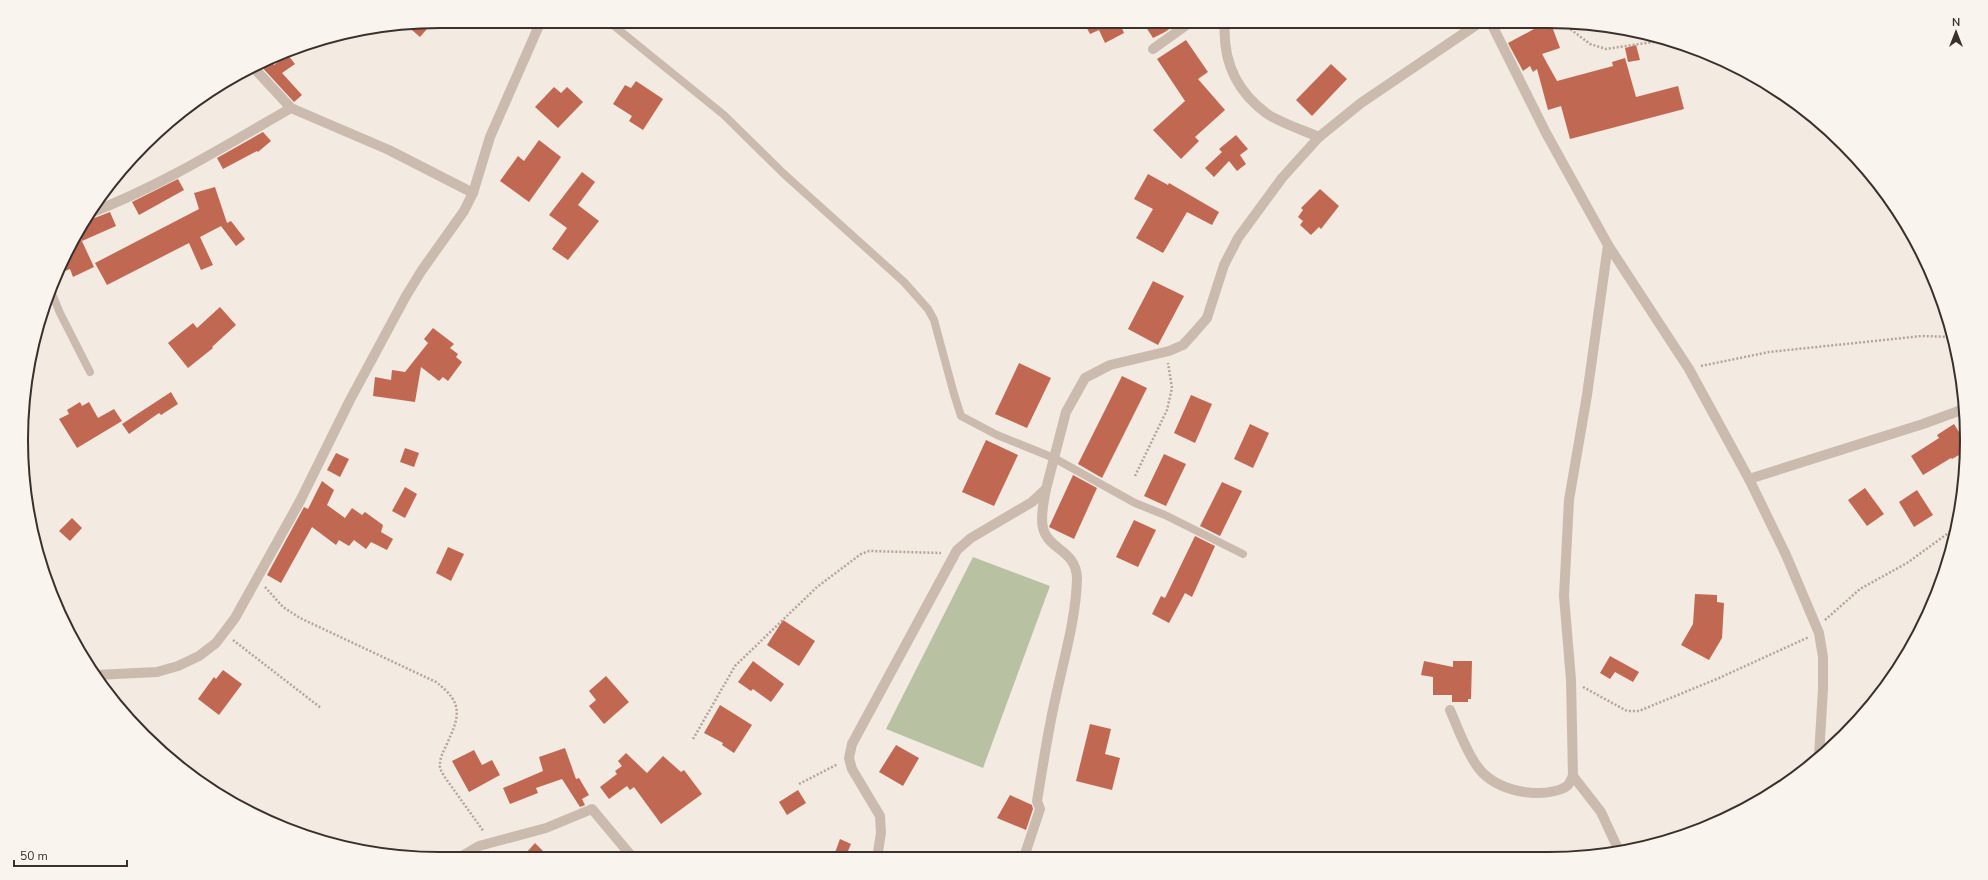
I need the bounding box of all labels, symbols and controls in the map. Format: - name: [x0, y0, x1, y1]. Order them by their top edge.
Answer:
- north arrow: [1936, 12, 1976, 52]
- text: N: [1952, 15, 1960, 30]
- scale bar: [14, 842, 127, 868]
- text: 50 m: [20, 848, 48, 864]

